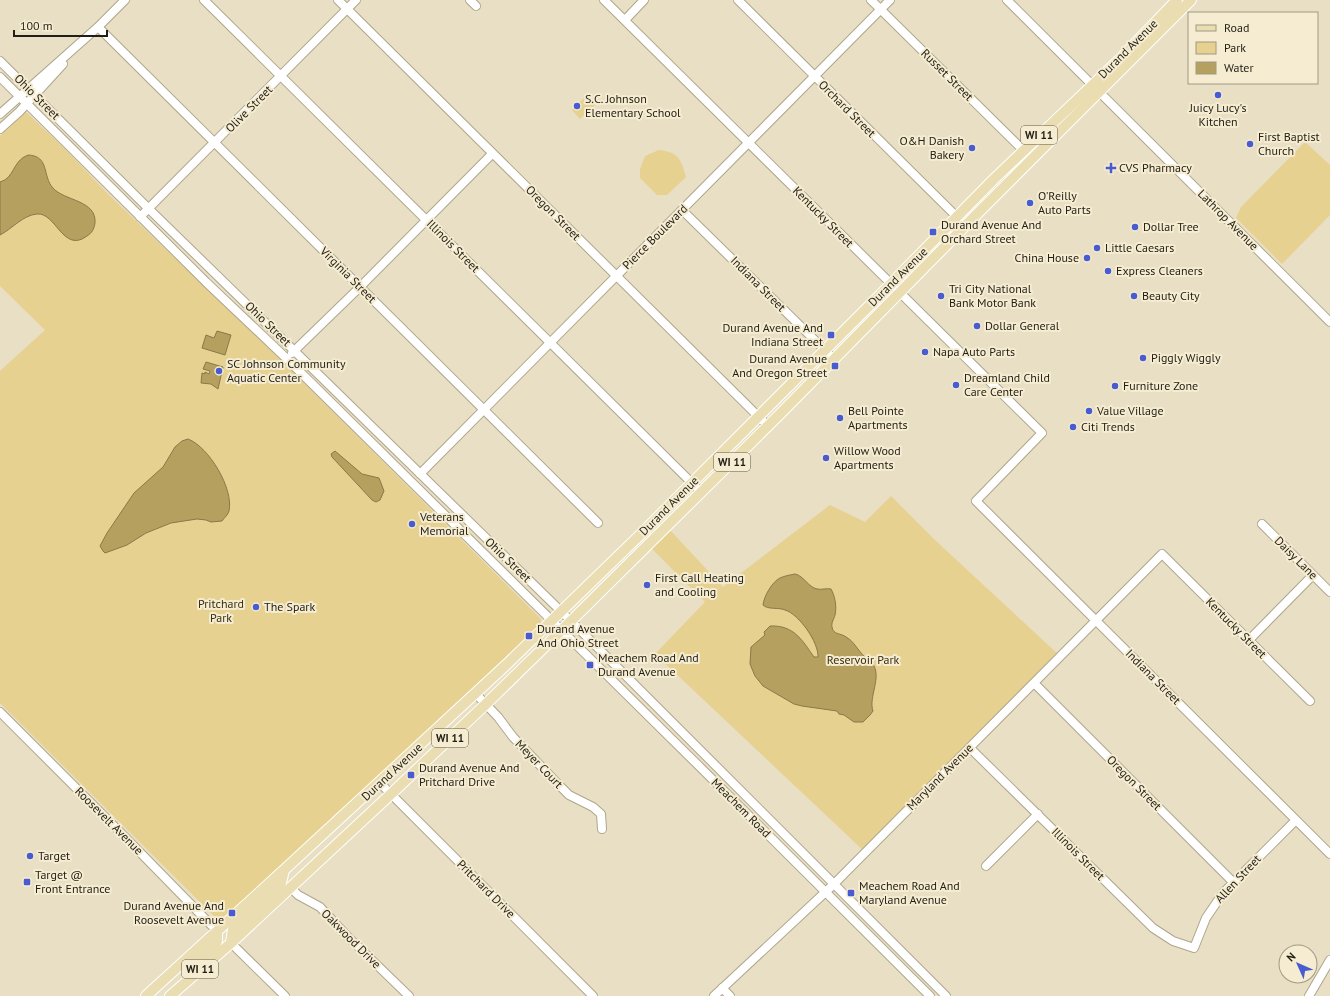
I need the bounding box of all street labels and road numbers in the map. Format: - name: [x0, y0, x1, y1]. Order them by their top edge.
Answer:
- street label: Durand Avenue: [1095, 16, 1160, 81]
- street label: Russet Street: [918, 45, 977, 104]
- street label: Ohio Street: [11, 71, 63, 123]
- street label: Orchard Street: [816, 77, 879, 140]
- street label: Olive Street: [222, 82, 275, 135]
- road number: WI 11: [1021, 126, 1057, 144]
- street label: Oregon Street: [523, 182, 584, 243]
- street label: Kentucky Street: [790, 183, 857, 250]
- street label: Lathrop Avenue: [1195, 186, 1262, 253]
- street label: Pierce Boulevard: [619, 201, 690, 272]
- street label: Illinois Street: [424, 216, 483, 275]
- street label: Virginia Street: [316, 243, 380, 306]
- street label: Durand Avenue: [865, 244, 930, 309]
- street label: Indiana Street: [728, 253, 789, 314]
- street label: Ohio Street: [242, 298, 295, 349]
- road number: WI 11: [714, 453, 750, 471]
- street label: Durand Avenue: [636, 473, 701, 538]
- street label: Daisy Lane: [1272, 533, 1321, 582]
- street label: Ohio Street: [482, 534, 535, 585]
- street label: Kentucky Street: [1203, 594, 1270, 661]
- street label: Indiana Street: [1123, 646, 1184, 707]
- road number: WI 11: [432, 729, 468, 747]
- street label: Meyer Court: [512, 736, 566, 791]
- street label: Durand Avenue: [358, 740, 425, 804]
- street label: Maryland Avenue: [903, 740, 976, 813]
- street label: Oregon Street: [1104, 752, 1165, 813]
- street label: Meachem Road: [708, 775, 774, 841]
- street label: Roosevelt Avenue: [72, 784, 146, 858]
- street label: Illinois Street: [1049, 824, 1108, 883]
- street label: Allen Street: [1212, 851, 1264, 906]
- street label: Pritchard Drive: [454, 856, 519, 921]
- street label: Oakwood Drive: [318, 906, 384, 972]
- road number: WI 11: [182, 960, 218, 978]

